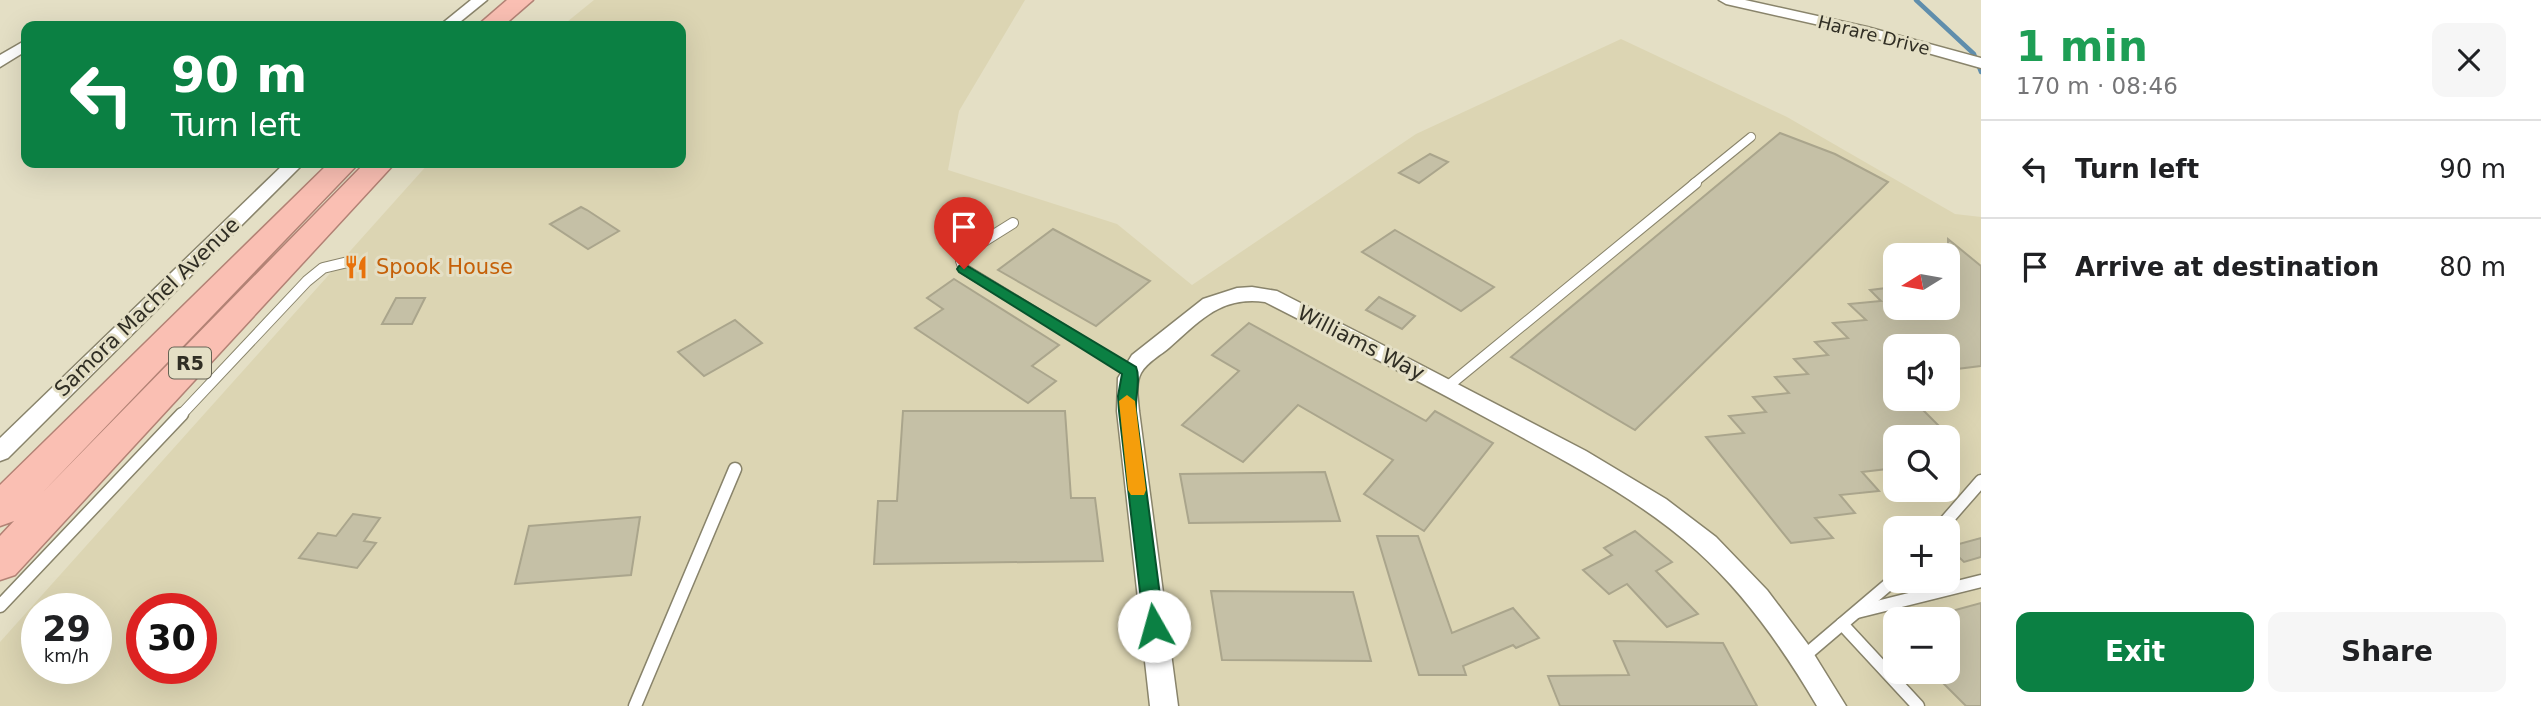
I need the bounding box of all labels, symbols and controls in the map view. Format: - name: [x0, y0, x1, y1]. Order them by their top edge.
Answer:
- street label: Harare Drive: [1816, 11, 1932, 59]
- text: 1 min: [2016, 22, 2148, 71]
- button: close: [2432, 23, 2506, 97]
- text: 90 m: [171, 47, 307, 104]
- icon: left: [56, 49, 147, 140]
- text: 170 m · 08:46: [2016, 73, 2178, 99]
- text: Turn left: [171, 106, 301, 144]
- icon: left: [2016, 150, 2054, 188]
- text: Turn left: [2075, 154, 2199, 184]
- text: 90 m: [2439, 154, 2506, 184]
- pin: [934, 197, 994, 269]
- icon: arrive: [945, 208, 983, 246]
- street label: Samora Machel Avenue: [50, 213, 244, 401]
- north arrow: [1883, 243, 1960, 320]
- map controls: [1883, 243, 1960, 684]
- icon: arrive: [2016, 248, 2054, 286]
- text: Arrive at destination: [2075, 252, 2379, 282]
- text: 80 m: [2439, 252, 2506, 282]
- restaurant icon: Spook House: [342, 253, 370, 281]
- place label: Spook House: [376, 255, 513, 279]
- street label: Williams Way: [1293, 301, 1429, 385]
- button: sound: [1883, 334, 1960, 411]
- road number: R5: [169, 348, 211, 378]
- button: search: [1883, 425, 1960, 502]
- button: +: [1883, 516, 1960, 593]
- position arrow: [1117, 589, 1191, 663]
- speed limit sign: 30: [126, 593, 217, 684]
- button: −: [1883, 607, 1960, 684]
- text: 29: [42, 609, 91, 649]
- button: Exit: [2016, 612, 2254, 692]
- button: Share: [2268, 612, 2506, 692]
- text: km/h: [44, 645, 89, 666]

